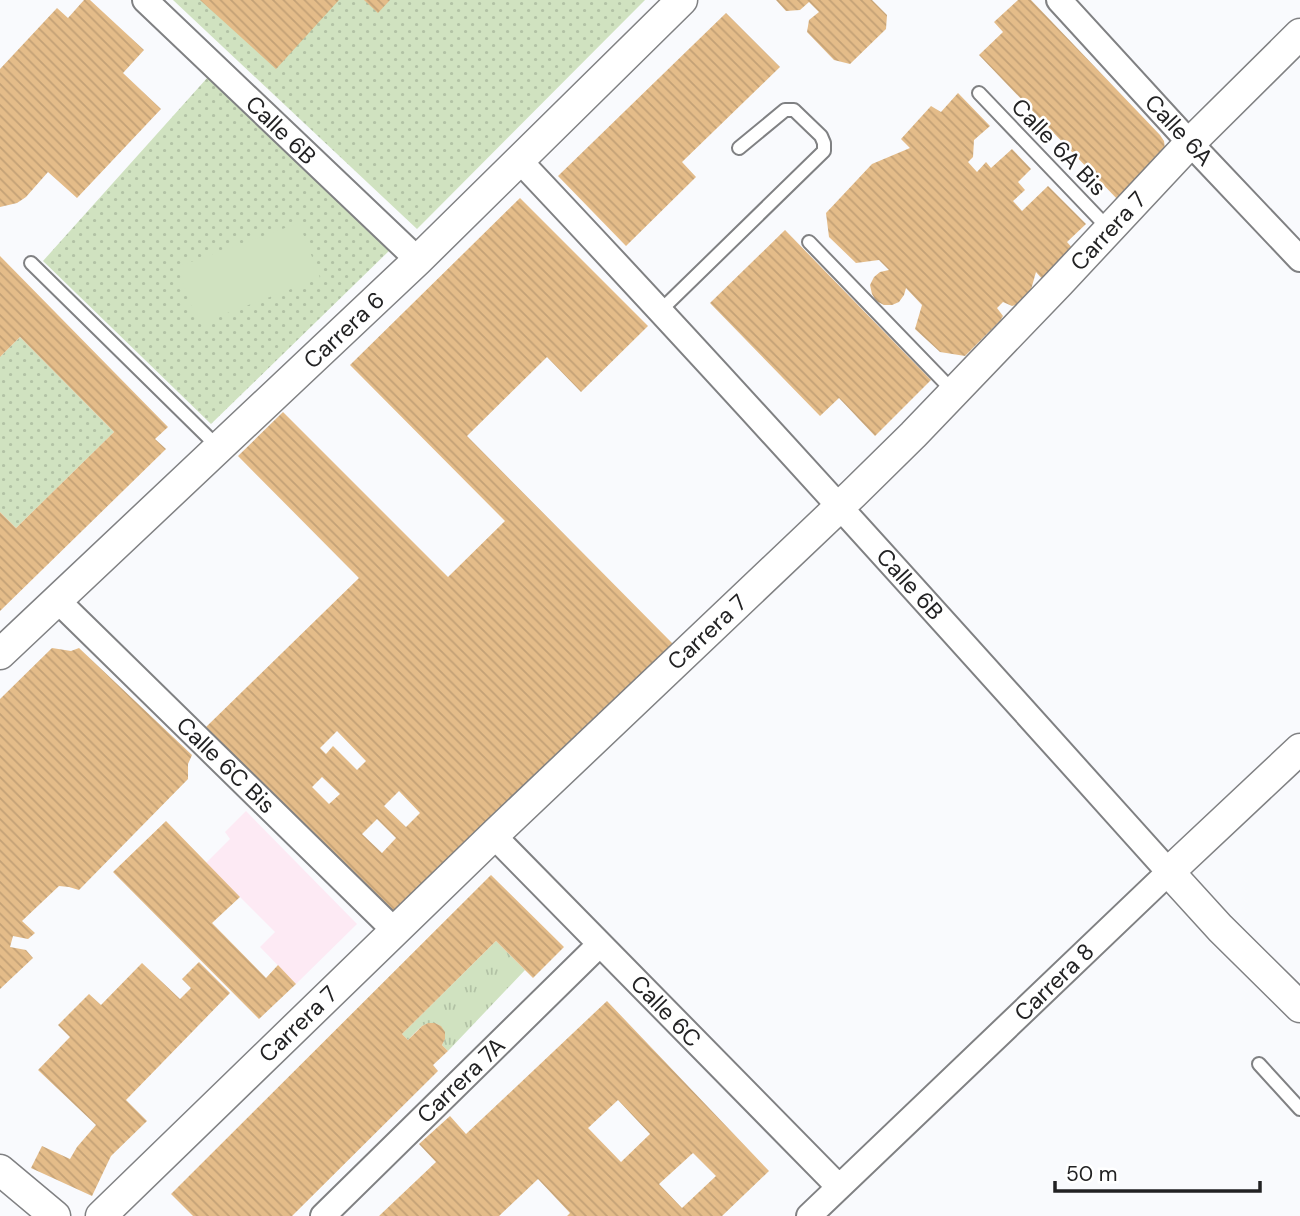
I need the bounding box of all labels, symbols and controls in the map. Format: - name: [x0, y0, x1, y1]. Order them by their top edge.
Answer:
- street label: Calle 6A: [1138, 88, 1220, 172]
- street label: Calle 6B: [239, 89, 323, 171]
- street label: Calle 6A Bis: [1005, 92, 1113, 202]
- street label: Carrera 7: [1064, 185, 1152, 277]
- street label: Carrera 6: [297, 285, 391, 375]
- street label: Calle 6B: [870, 542, 950, 626]
- street label: Carrera 7: [661, 588, 753, 676]
- street label: Calle 6C Bis: [170, 710, 282, 820]
- street label: Carrera 8: [1008, 937, 1100, 1027]
- street label: Calle 6C: [624, 968, 708, 1054]
- street label: Carrera 7: [252, 979, 344, 1069]
- street label: Carrera 7A: [411, 1031, 511, 1129]
- scale bar: [1055, 1150, 1260, 1194]
- text: 50 m: [1066, 1160, 1117, 1188]

